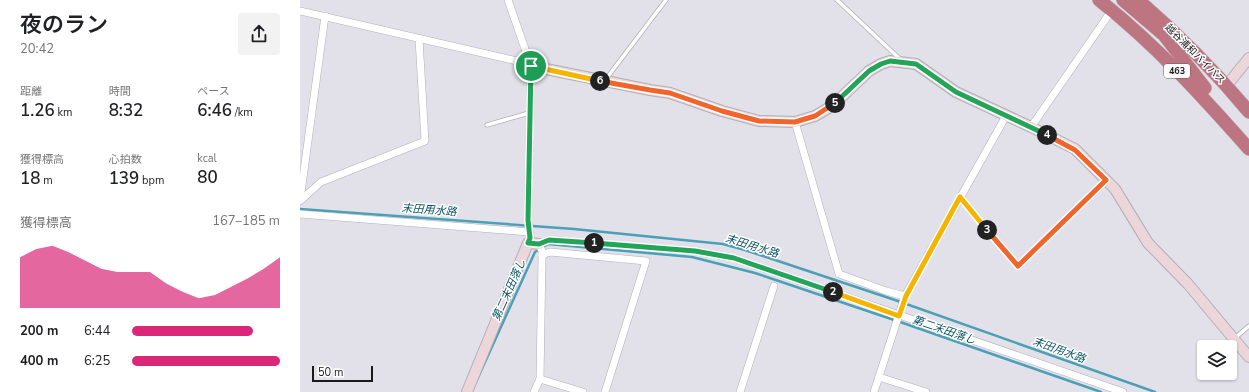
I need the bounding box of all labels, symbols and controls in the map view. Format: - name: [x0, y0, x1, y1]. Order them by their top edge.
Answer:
- text: 夜のラン: [20, 10, 108, 40]
- button: share: [238, 13, 280, 55]
- street label: 越谷浦和バイパス: [1162, 21, 1228, 87]
- text: 20:42: [20, 40, 54, 58]
- pin: [514, 49, 548, 83]
- icon: arrive: [520, 55, 542, 77]
- road number: 463: [1164, 64, 1190, 78]
- pin: 6: [590, 71, 610, 91]
- text: 6: [597, 73, 603, 88]
- text: 距離: [20, 84, 42, 99]
- text: 時間: [109, 84, 131, 99]
- text: ペース: [197, 84, 230, 99]
- pin: 5: [825, 93, 845, 113]
- text: 5: [832, 95, 838, 110]
- text: 1.26: [20, 99, 55, 122]
- text: 8:32: [109, 99, 143, 122]
- text: 6:46: [197, 99, 232, 122]
- text: km: [55, 105, 72, 120]
- text: /km: [232, 105, 253, 120]
- pin: 4: [1037, 125, 1057, 145]
- text: 4: [1044, 127, 1050, 142]
- text: kcal: [197, 151, 217, 166]
- text: 獲得標高: [20, 152, 64, 167]
- text: 心拍数: [109, 152, 142, 167]
- text: 80: [197, 166, 218, 189]
- text: 18: [20, 167, 40, 190]
- text: 139: [109, 167, 139, 190]
- text: m: [40, 173, 53, 188]
- text: bpm: [139, 173, 164, 188]
- water label: 末田用水路: [401, 201, 458, 219]
- text: 167–185 m: [212, 212, 280, 230]
- text: 獲得標高: [20, 214, 72, 232]
- pin: 3: [977, 220, 997, 240]
- text: 3: [984, 222, 990, 237]
- water label: 末田用水路: [724, 231, 781, 262]
- pin: 1: [584, 233, 604, 253]
- text: 1: [591, 235, 597, 250]
- water label: 第二末田落し: [489, 257, 529, 323]
- pin: 2: [823, 282, 843, 302]
- text: 2: [830, 284, 836, 299]
- water label: 第二末田落し: [910, 312, 978, 348]
- text: 200 m: [20, 322, 58, 340]
- text: 6:44: [84, 322, 110, 340]
- water label: 末田用水路: [1031, 334, 1088, 367]
- map controls: [1197, 340, 1237, 380]
- button: layers: [1197, 340, 1237, 380]
- text: 400 m: [20, 352, 58, 370]
- text: 6:25: [84, 352, 110, 370]
- scale bar: [312, 364, 373, 383]
- text: 50 m: [318, 365, 343, 380]

